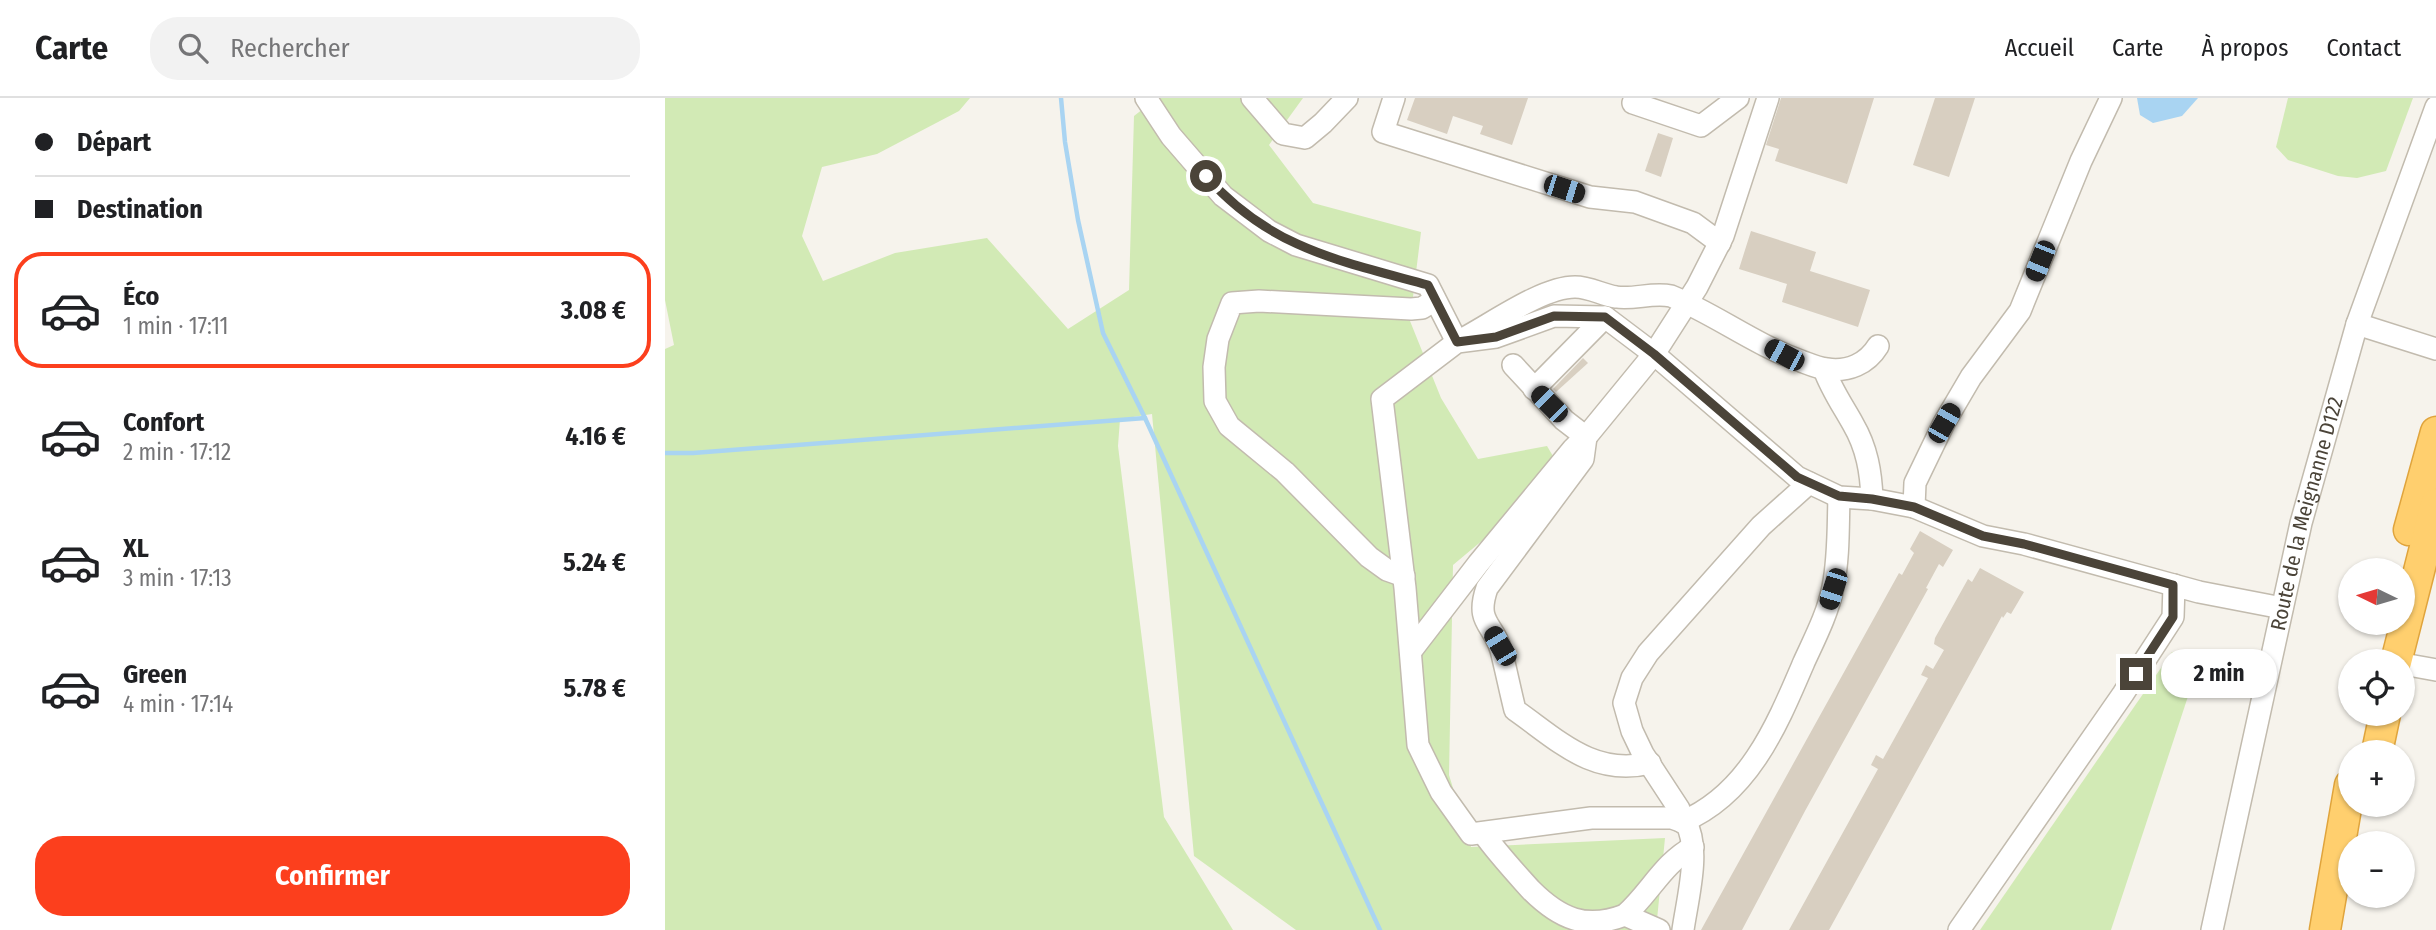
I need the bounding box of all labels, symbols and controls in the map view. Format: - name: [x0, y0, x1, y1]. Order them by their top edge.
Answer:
- search box: [150, 17, 640, 80]
- text: Carte: [35, 28, 108, 68]
- icon: search: [174, 29, 212, 67]
- text: Rechercher: [230, 33, 350, 64]
- text: Accueil: [2005, 34, 2074, 62]
- text: Carte: [2112, 34, 2163, 62]
- text: À propos: [2201, 34, 2288, 62]
- text: Contact: [2326, 34, 2401, 62]
- text: Départ: [77, 127, 151, 158]
- route start: [1190, 160, 1222, 192]
- car: [1541, 173, 1588, 205]
- text: Destination: [77, 194, 203, 225]
- car: [2023, 238, 2058, 284]
- icon: car: [39, 279, 102, 342]
- text: Éco: [123, 281, 160, 312]
- text: 3.08 €: [561, 295, 626, 326]
- text: 1 min · 17:11: [123, 312, 229, 340]
- car: [1761, 336, 1808, 374]
- car: [1527, 382, 1572, 426]
- street label: Route de la Meignanne D122: [2265, 394, 2349, 633]
- car: [1925, 400, 1964, 446]
- icon: car: [39, 405, 102, 468]
- text: Confort: [123, 407, 204, 438]
- text: 4.16 €: [565, 421, 626, 452]
- text: 2 min · 17:12: [123, 438, 231, 466]
- icon: car: [39, 531, 102, 594]
- text: XL: [123, 533, 149, 564]
- text: 5.24 €: [563, 547, 626, 578]
- north arrow: [2338, 558, 2415, 635]
- map controls: [2338, 558, 2415, 908]
- text: 3 min · 17:13: [123, 564, 232, 592]
- car: [1817, 566, 1850, 612]
- car: [1481, 623, 1520, 669]
- button: locate: [2338, 649, 2415, 726]
- callout: 2 min: [2161, 650, 2276, 698]
- icon: car: [39, 657, 102, 720]
- route end: [2120, 658, 2152, 690]
- text: Green: [123, 659, 187, 690]
- text: 2 min: [2194, 659, 2245, 687]
- text: 5.78 €: [564, 673, 626, 704]
- text: 4 min · 17:14: [123, 690, 233, 718]
- button: +: [2338, 740, 2415, 817]
- button: −: [2338, 831, 2415, 908]
- button: Confirmer: [35, 836, 630, 916]

